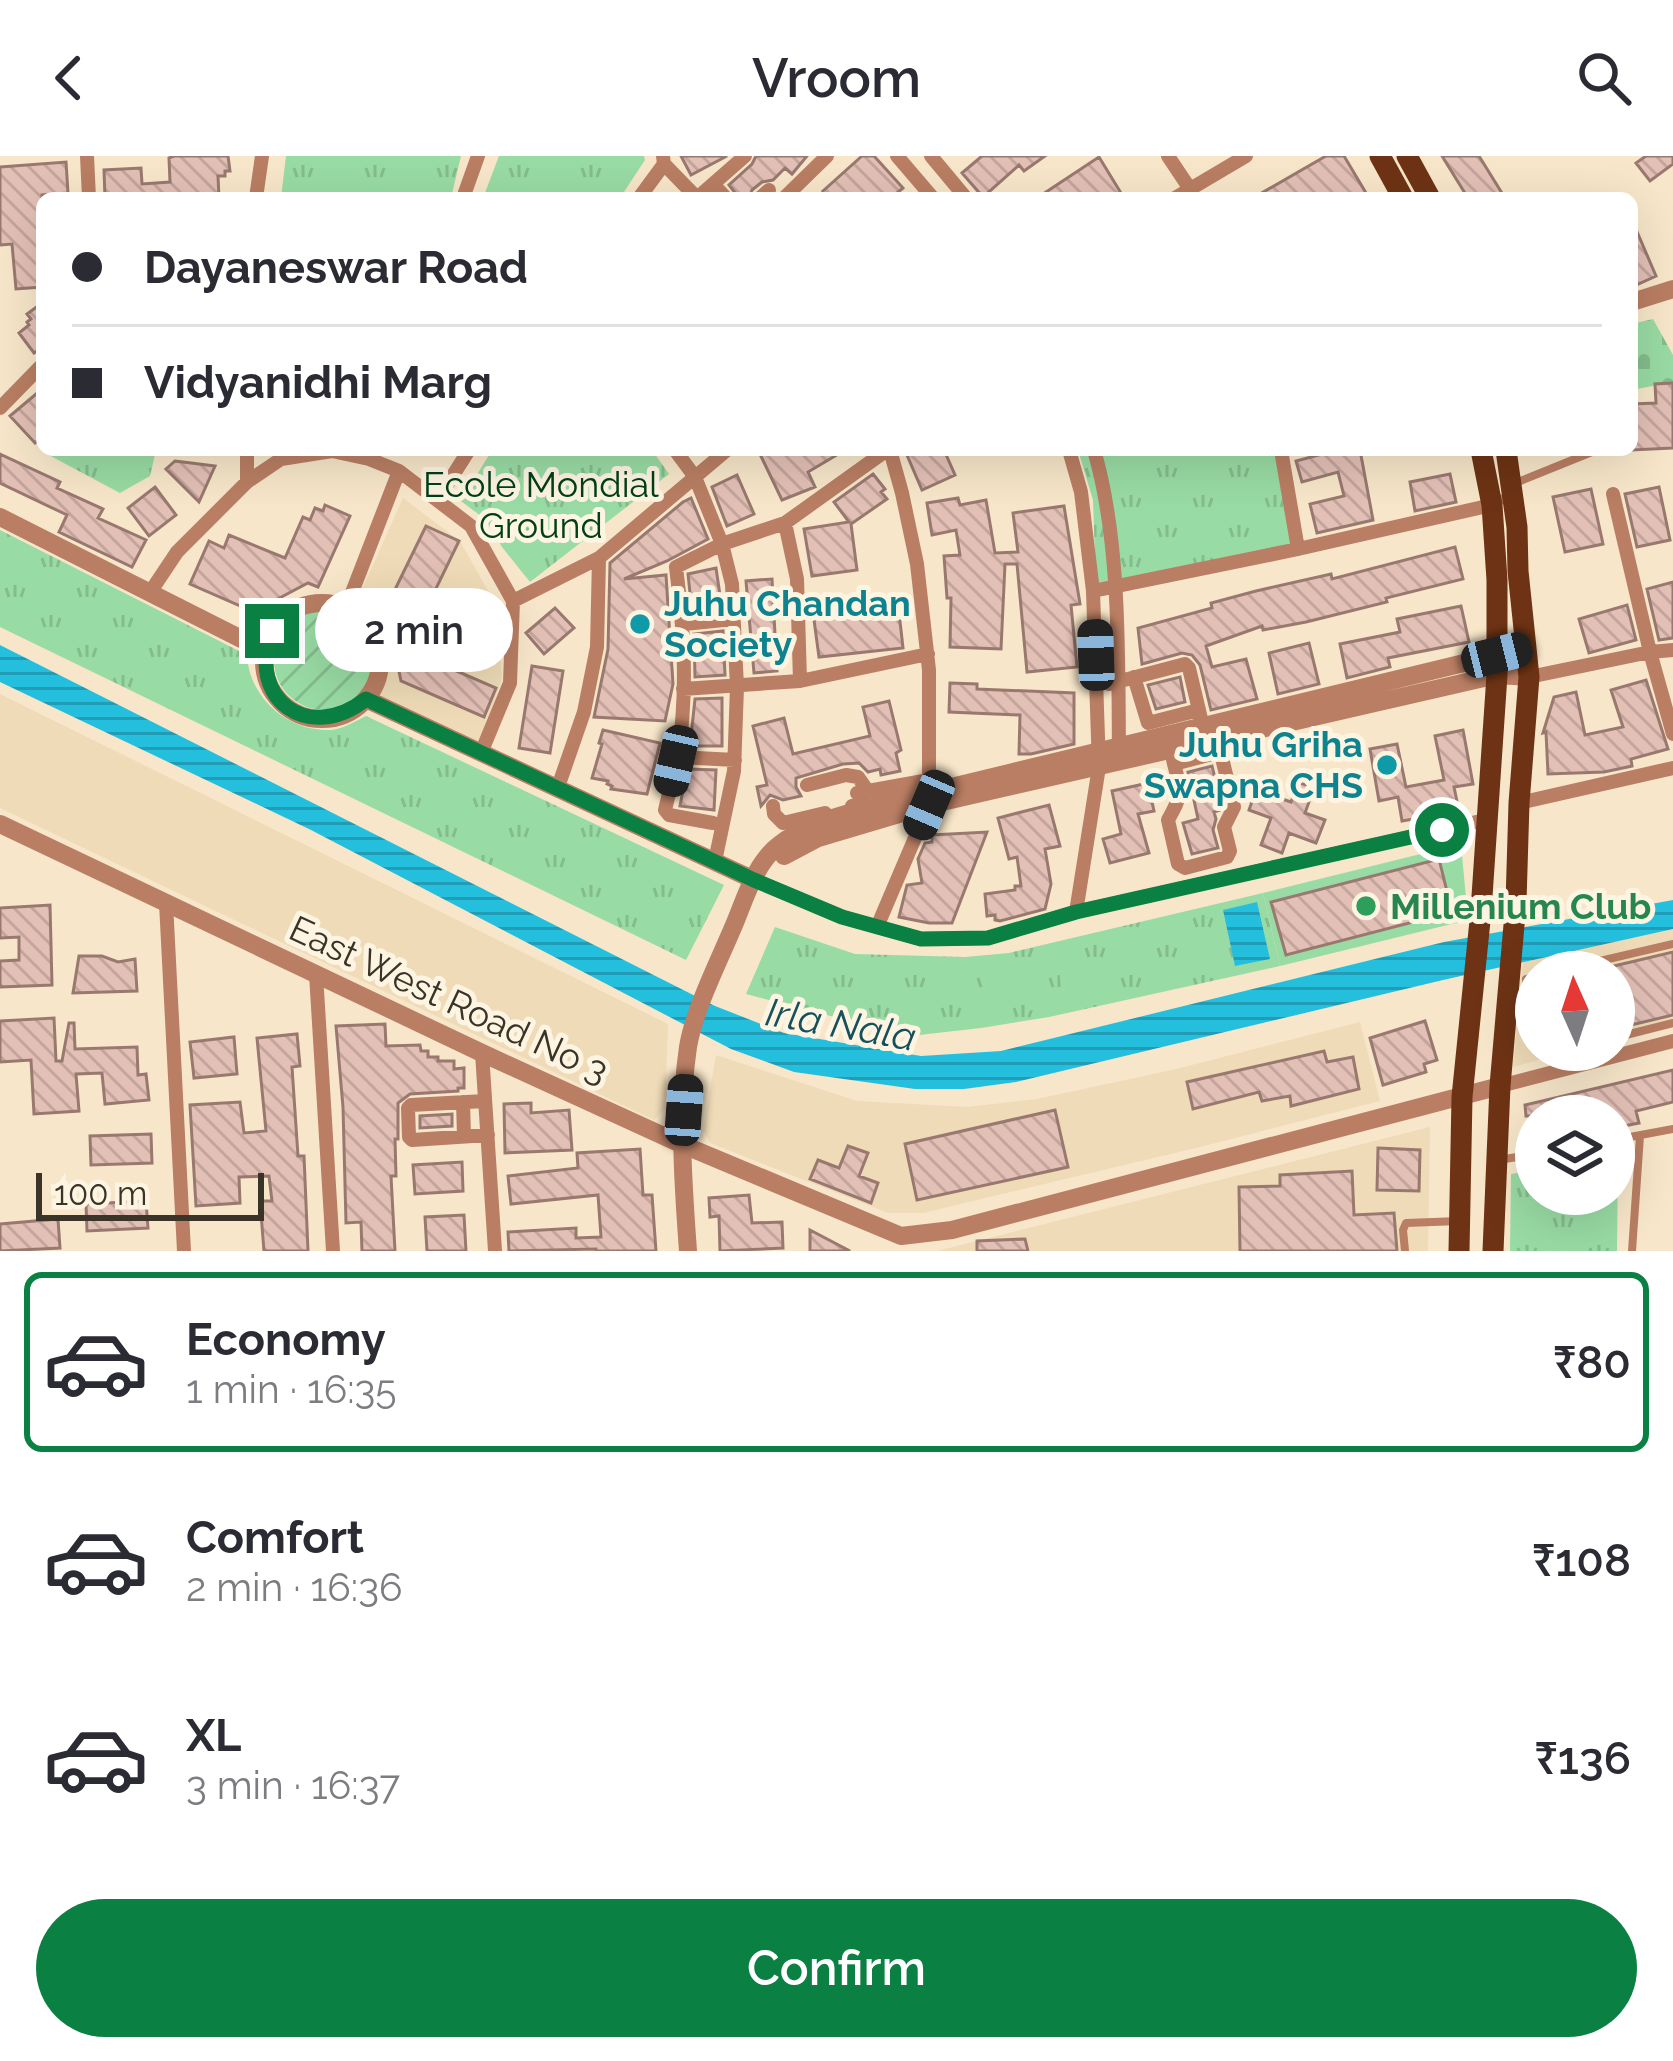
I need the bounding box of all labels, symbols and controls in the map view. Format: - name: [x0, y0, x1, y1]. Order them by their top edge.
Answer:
- icon: back: [36, 45, 102, 111]
- icon: search: [1571, 45, 1637, 111]
- text: Vroom: [752, 46, 921, 110]
- text: Dayaneswar Road: [144, 241, 528, 294]
- text: Vidyanidhi Marg: [144, 356, 492, 409]
- park label: Ecole Mondial Ground: [423, 463, 659, 546]
- place label: Juhu Chandan Society: [664, 582, 911, 665]
- callout: 2 min: [314, 589, 512, 673]
- route end: [245, 604, 299, 658]
- text: 2 min: [364, 607, 464, 653]
- marker: Juhu Chandan Society: [627, 611, 653, 637]
- car: [1077, 618, 1115, 692]
- car: [1458, 629, 1536, 681]
- car: [650, 722, 702, 800]
- place label: Juhu Griha Swapna CHS: [1144, 723, 1363, 806]
- marker: Juhu Griha Swapna CHS: [1374, 752, 1400, 778]
- car: [898, 765, 960, 845]
- route start: [1415, 803, 1469, 857]
- place label: Millenium Club: [1390, 885, 1651, 927]
- marker: Millenium Club: [1353, 893, 1379, 919]
- street label: East West Road No 3: [283, 907, 615, 1091]
- north arrow: [1515, 951, 1635, 1071]
- map controls: [1515, 951, 1635, 1215]
- water label: Irla Nala: [762, 988, 920, 1060]
- car: [664, 1073, 704, 1147]
- button: layers: [1515, 1095, 1635, 1215]
- scale bar: [36, 1167, 264, 1220]
- text: 100 m: [54, 1174, 147, 1213]
- icon: car: [42, 1308, 150, 1416]
- text: Economy: [186, 1313, 386, 1366]
- text: ₹80: [1553, 1336, 1631, 1389]
- text: 1 min · 16:35: [186, 1366, 397, 1412]
- icon: car: [42, 1506, 150, 1614]
- text: Comfort: [186, 1511, 364, 1564]
- text: ₹108: [1532, 1534, 1631, 1587]
- text: 2 min · 16:36: [186, 1564, 403, 1610]
- icon: car: [42, 1704, 150, 1812]
- text: XL: [186, 1709, 241, 1762]
- text: ₹136: [1535, 1732, 1631, 1785]
- text: 3 min · 16:37: [186, 1762, 400, 1808]
- button: Confirm: [36, 1899, 1637, 2037]

